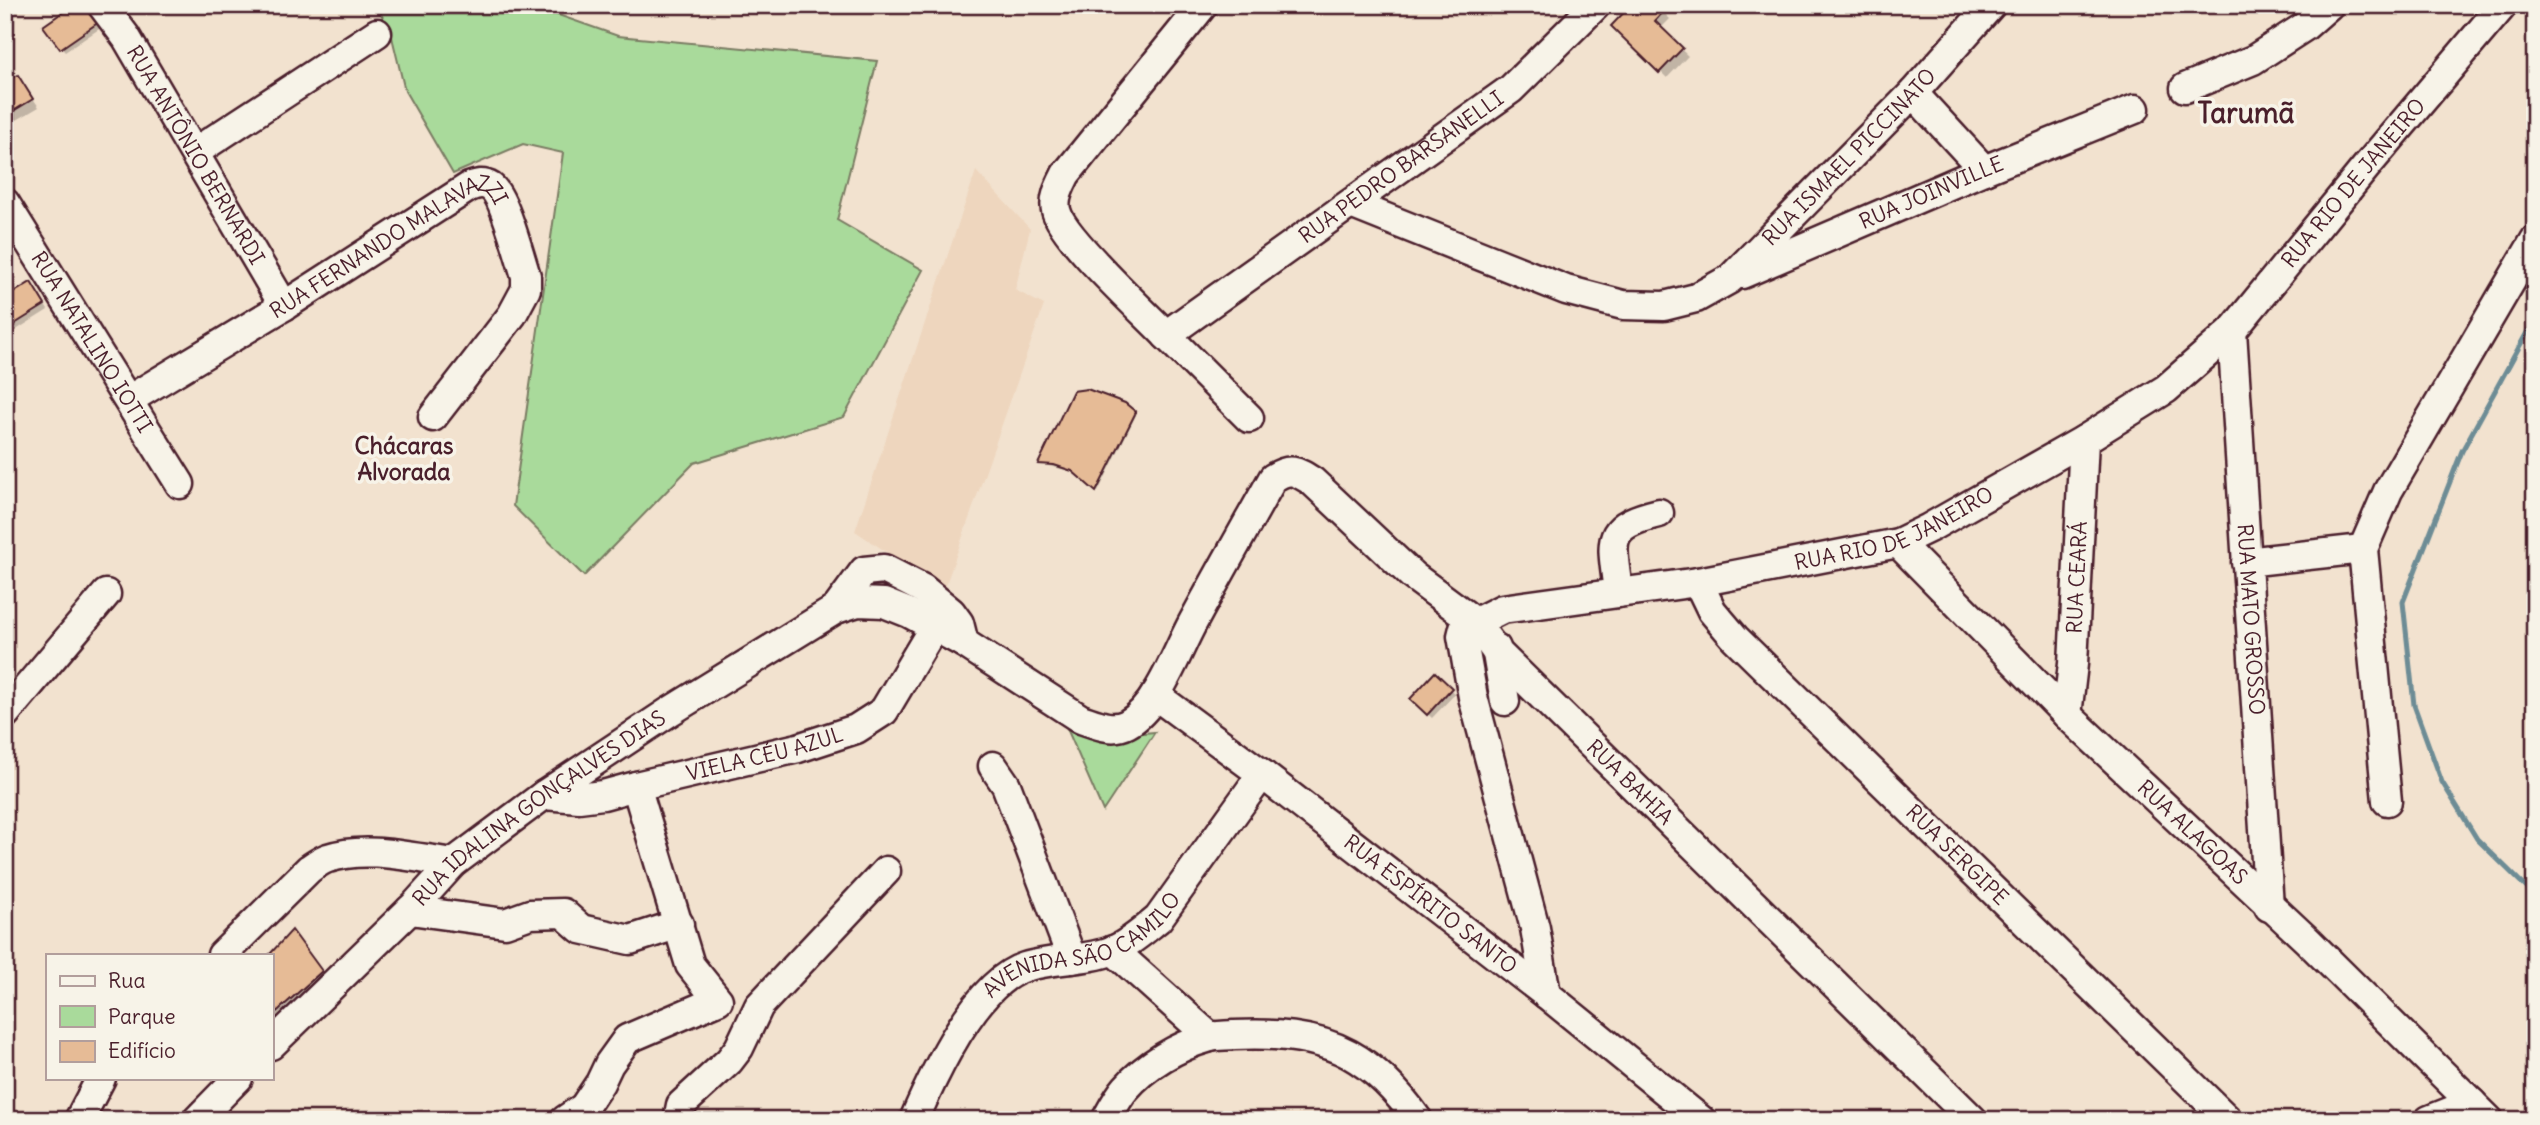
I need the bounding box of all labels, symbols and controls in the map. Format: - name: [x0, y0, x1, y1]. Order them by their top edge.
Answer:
- street label: RUA ANTÔNIO BERNARDI: [121, 40, 271, 269]
- street label: RUA ISMAEL PICCINATO: [1756, 62, 1942, 251]
- street label: RUA PEDRO BARSANELLI: [1293, 85, 1509, 249]
- street label: RUA RIO DE JANEIRO: [2275, 93, 2431, 273]
- district label: Tarumã: [2197, 95, 2295, 131]
- street label: RUA JOINVILLE: [1855, 150, 2007, 235]
- street label: RUA FERNANDO MALAVAZZI: [265, 169, 514, 324]
- street label: RUA NATALINO IOTTI: [25, 246, 159, 438]
- district label: Chácaras Alvorada: [355, 431, 453, 486]
- street label: RUA RIO DE JANEIRO: [1792, 480, 1998, 576]
- street label: RUA CEARÁ: [2061, 521, 2093, 634]
- street label: RUA MATO GROSSO: [2231, 523, 2271, 716]
- street label: RUA IDALINA GONÇALVES DIAS: [406, 704, 671, 912]
- street label: VIELA CÉU AZUL: [683, 720, 846, 787]
- street label: RUA BAHIA: [1581, 733, 1679, 831]
- street label: RUA ALAGOAS: [2132, 774, 2253, 890]
- street label: RUA SERGIPE: [1900, 799, 2014, 911]
- street label: RUA ESPÍRITO SANTO: [1339, 828, 1523, 980]
- street label: AVENIDA SÃO CAMILO: [977, 887, 1186, 1003]
- legend: [46, 954, 273, 1080]
- text: Rua: [108, 967, 145, 994]
- text: Parque: [108, 1003, 176, 1030]
- text: Edifício: [108, 1037, 176, 1064]

